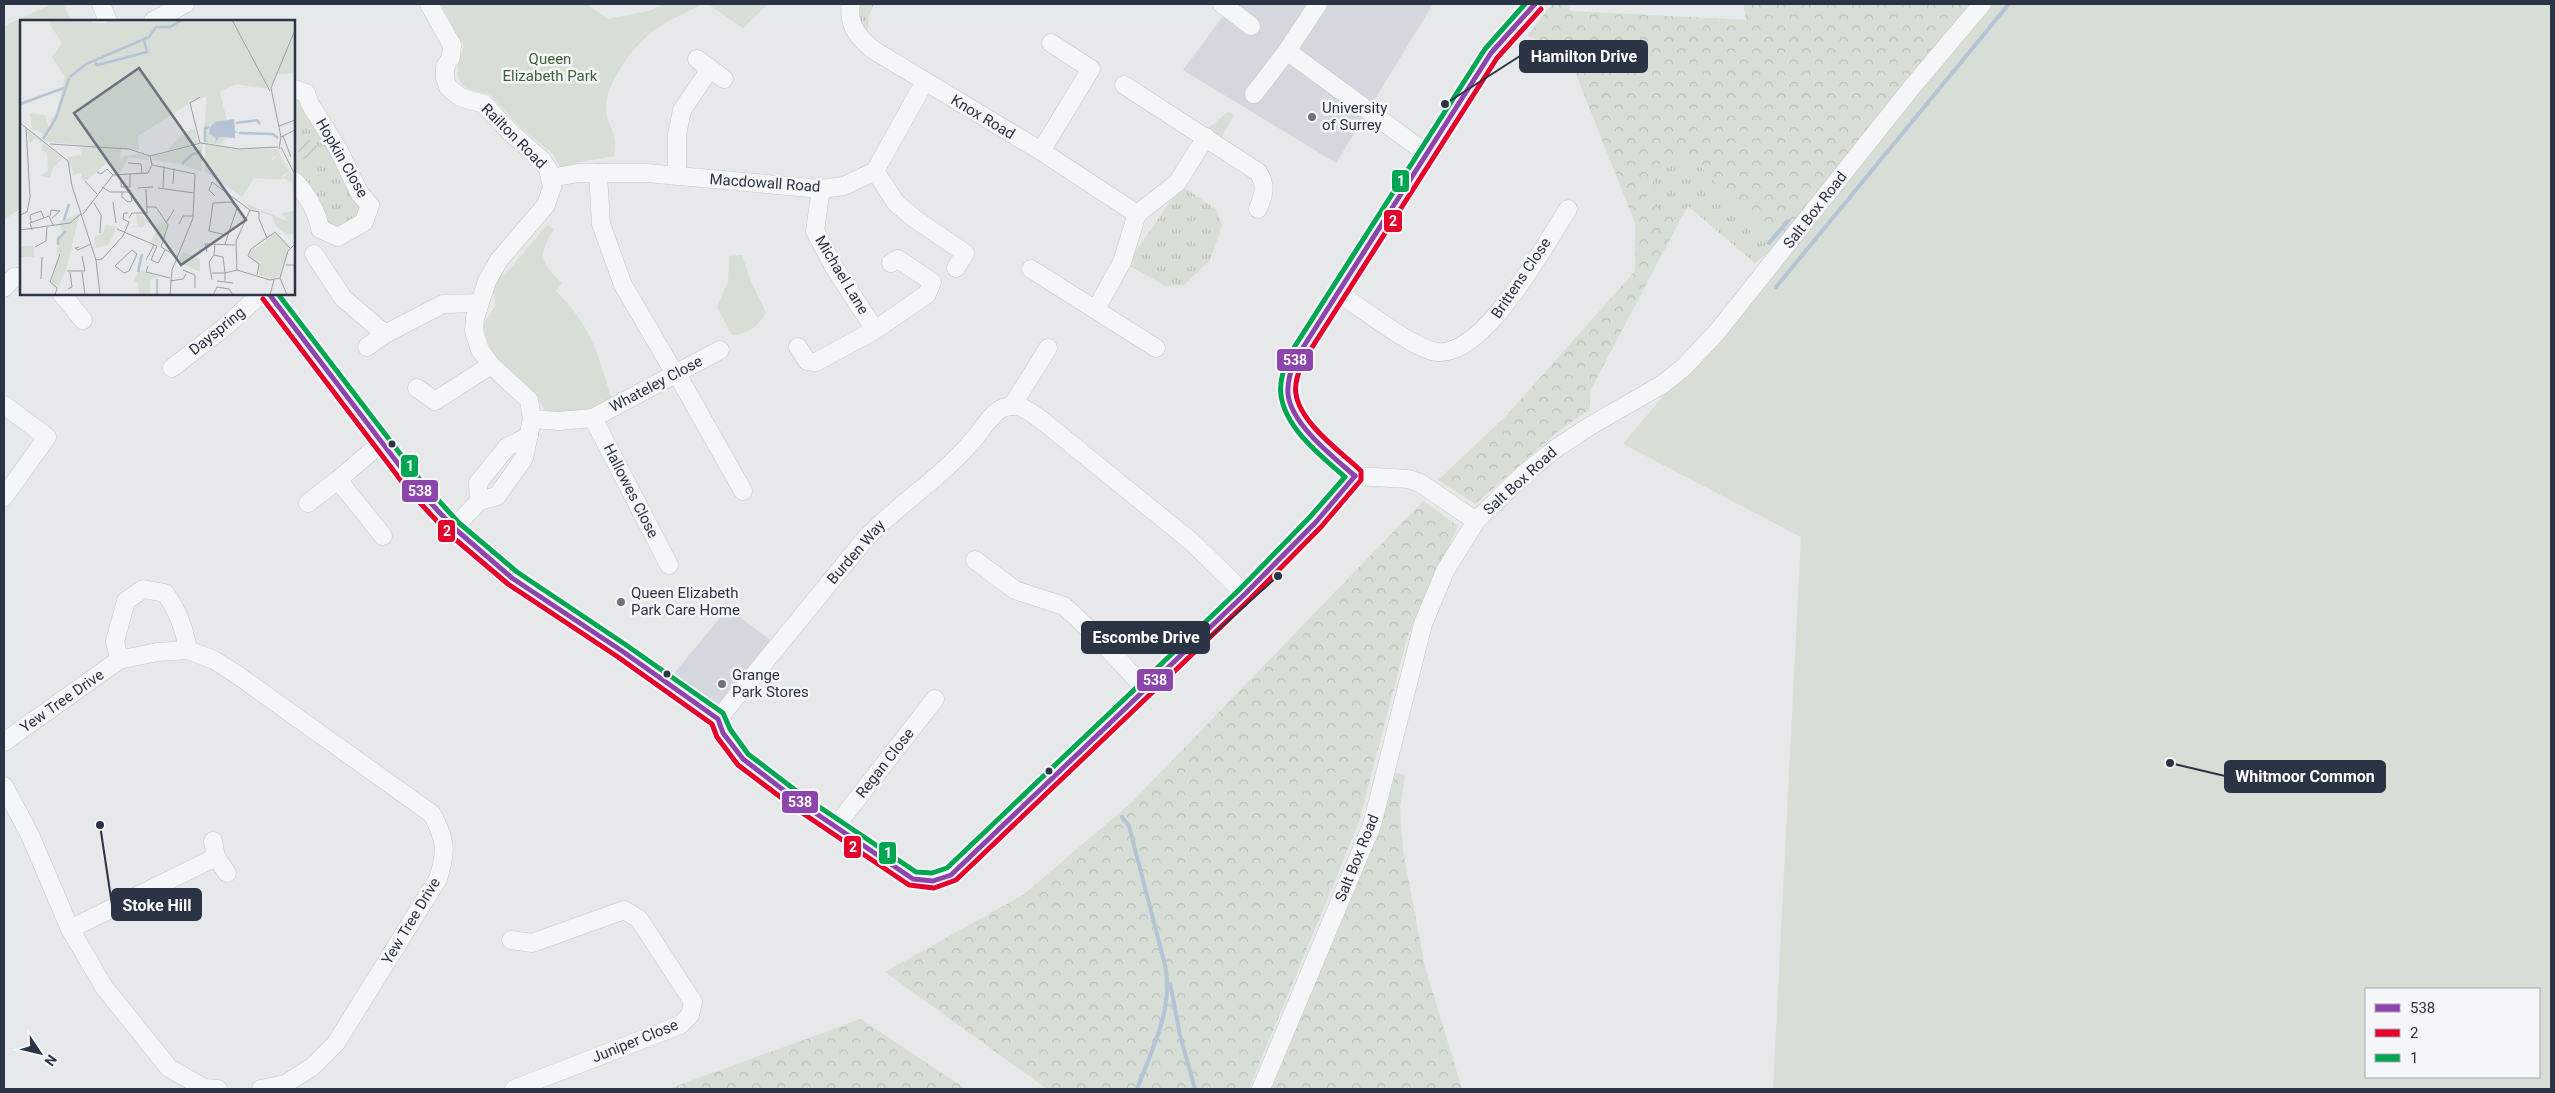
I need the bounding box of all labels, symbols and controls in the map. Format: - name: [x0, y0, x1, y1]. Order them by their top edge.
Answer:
- inset map: [20, 20, 295, 295]
- callout: Hamilton Drive: [1520, 41, 1647, 72]
- text: Hamilton Drive: [1531, 47, 1638, 66]
- park label: Queen Elizabeth Park: [503, 50, 598, 85]
- street label: Knox Road: [948, 91, 1018, 143]
- place label: University of Surrey: [1322, 99, 1387, 134]
- street label: Railton Road: [478, 100, 550, 172]
- marker: University of Surrey: [1306, 111, 1318, 123]
- street label: Hopkin Close: [312, 115, 372, 201]
- street label: Salt Box Road: [1779, 168, 1851, 252]
- line badge: 1: [1391, 169, 1410, 193]
- street label: Macdowall Road: [709, 170, 821, 196]
- text: 1: [1397, 173, 1405, 189]
- line badge: 2: [1383, 209, 1403, 233]
- text: 2: [1389, 213, 1397, 229]
- street label: Michael Lane: [811, 232, 873, 318]
- street label: Brittens Close: [1487, 234, 1555, 322]
- street label: Dayspring: [185, 303, 249, 359]
- line badge: 538: [1276, 348, 1314, 372]
- street label: Whateley Close: [606, 352, 706, 416]
- text: 538: [1283, 352, 1307, 368]
- unlabelled marker: [387, 439, 397, 449]
- street label: Hallowes Close: [600, 441, 662, 541]
- street label: Salt Box Road: [1480, 443, 1560, 519]
- line badge: 1: [400, 454, 419, 478]
- text: 1: [406, 458, 414, 474]
- line badge: 538: [401, 479, 439, 503]
- text: 538: [408, 483, 432, 499]
- street label: Burden Way: [823, 516, 889, 588]
- line badge: 2: [437, 519, 456, 543]
- text: 2: [443, 523, 451, 539]
- place label: Queen Elizabeth Park Care Home: [631, 584, 740, 619]
- marker: Queen Elizabeth Park Care Home: [615, 596, 627, 608]
- callout: Escombe Drive: [1082, 622, 1209, 653]
- text: Escombe Drive: [1092, 628, 1200, 647]
- street label: Yew Tree Drive: [17, 666, 107, 736]
- place label: Grange Park Stores: [732, 666, 809, 701]
- line badge: 538: [1136, 668, 1174, 692]
- unlabelled marker: [662, 669, 672, 679]
- text: 538: [1143, 672, 1167, 688]
- marker: Grange Park Stores: [716, 678, 728, 690]
- street label: Regan Close: [852, 725, 918, 801]
- callout: Whitmoor Common: [2225, 761, 2385, 792]
- unlabelled marker: [1044, 766, 1054, 776]
- text: Whitmoor Common: [2235, 767, 2375, 786]
- line badge: 538: [781, 790, 819, 814]
- text: 538: [788, 794, 812, 810]
- street label: Salt Box Road: [1331, 812, 1383, 904]
- line badge: 2: [843, 835, 862, 859]
- text: 2: [849, 839, 857, 855]
- line badge: 1: [878, 841, 897, 865]
- text: 1: [884, 845, 892, 861]
- street label: Yew Tree Drive: [378, 874, 444, 968]
- callout: Stoke Hill: [112, 889, 201, 920]
- text: Stoke Hill: [122, 896, 192, 915]
- legend: [2365, 988, 2540, 1078]
- text: 538: [2410, 999, 2435, 1017]
- street label: Juniper Close: [589, 1016, 681, 1066]
- text: 2: [2410, 1024, 2418, 1042]
- north arrow: [15, 1028, 65, 1078]
- text: 1: [2410, 1049, 2418, 1067]
- text: N: [41, 1052, 60, 1069]

